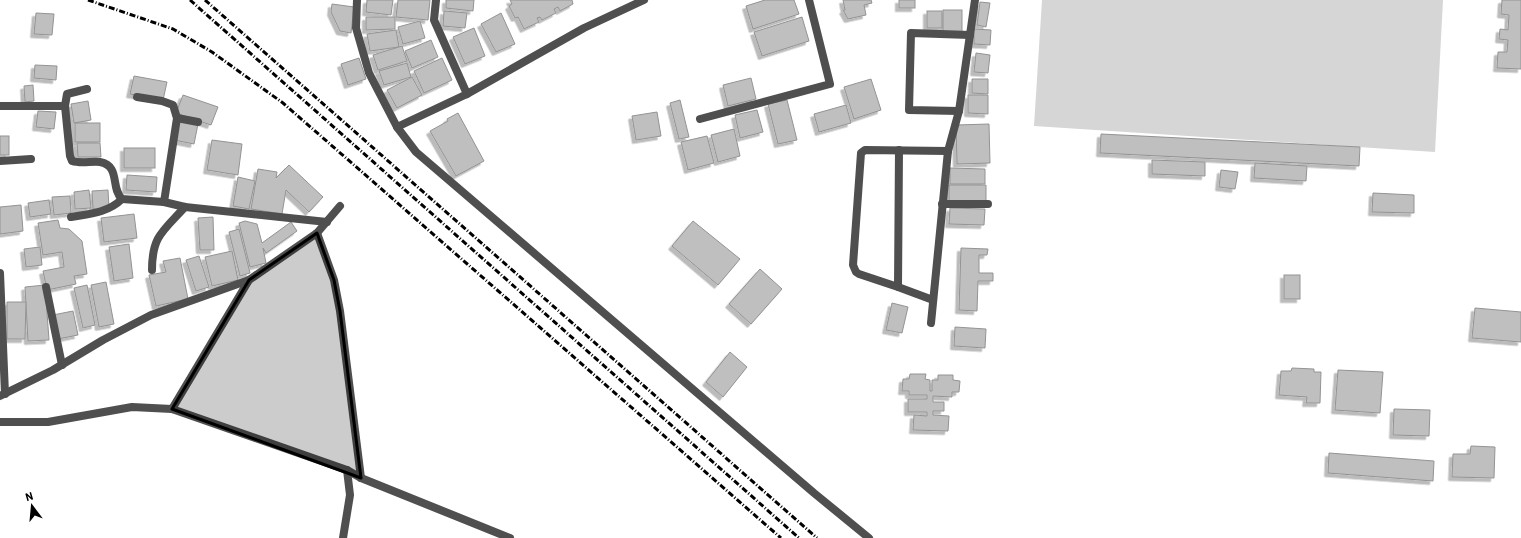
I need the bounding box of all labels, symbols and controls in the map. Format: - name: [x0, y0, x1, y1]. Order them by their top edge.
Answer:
- north arrow: [12, 486, 52, 526]
- text: N: [24, 489, 34, 503]

